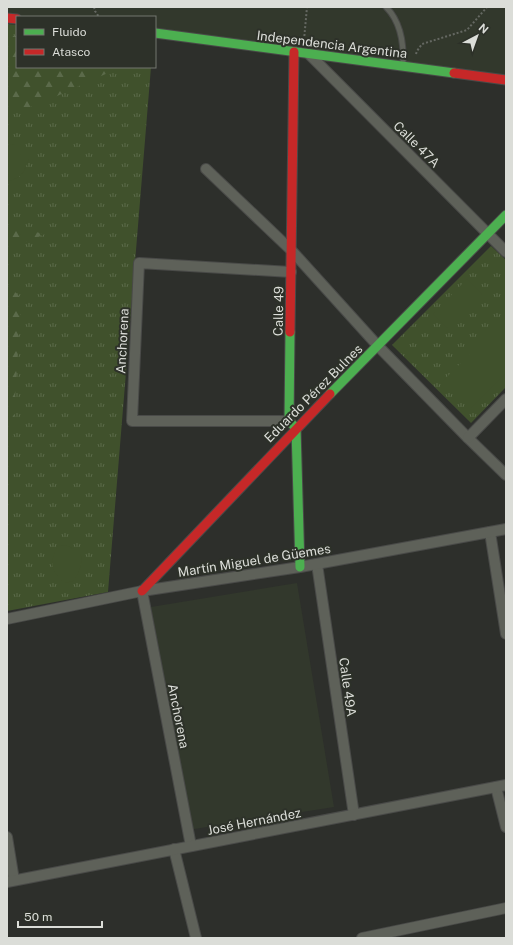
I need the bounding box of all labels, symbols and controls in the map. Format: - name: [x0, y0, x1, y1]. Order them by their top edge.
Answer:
- legend: [16, 16, 156, 68]
- north arrow: [457, 16, 497, 56]
- text: N: [476, 21, 491, 36]
- text: Fluido: [52, 25, 87, 39]
- street label: Independencia Argentina: [256, 28, 408, 61]
- text: Atasco: [52, 45, 91, 59]
- street label: Calle 47A: [390, 118, 443, 171]
- street label: Calle 49: [271, 286, 286, 336]
- street label: Anchorena: [113, 308, 132, 374]
- street label: Eduardo Pérez Bulnes: [261, 341, 365, 445]
- street label: Martín Miguel de Güemes: [176, 541, 332, 580]
- street label: Calle 49A: [336, 657, 359, 718]
- street label: Anchorena: [165, 682, 192, 750]
- street label: José Hernández: [206, 805, 302, 838]
- scale bar: [18, 903, 102, 929]
- text: 50 m: [24, 910, 52, 924]

